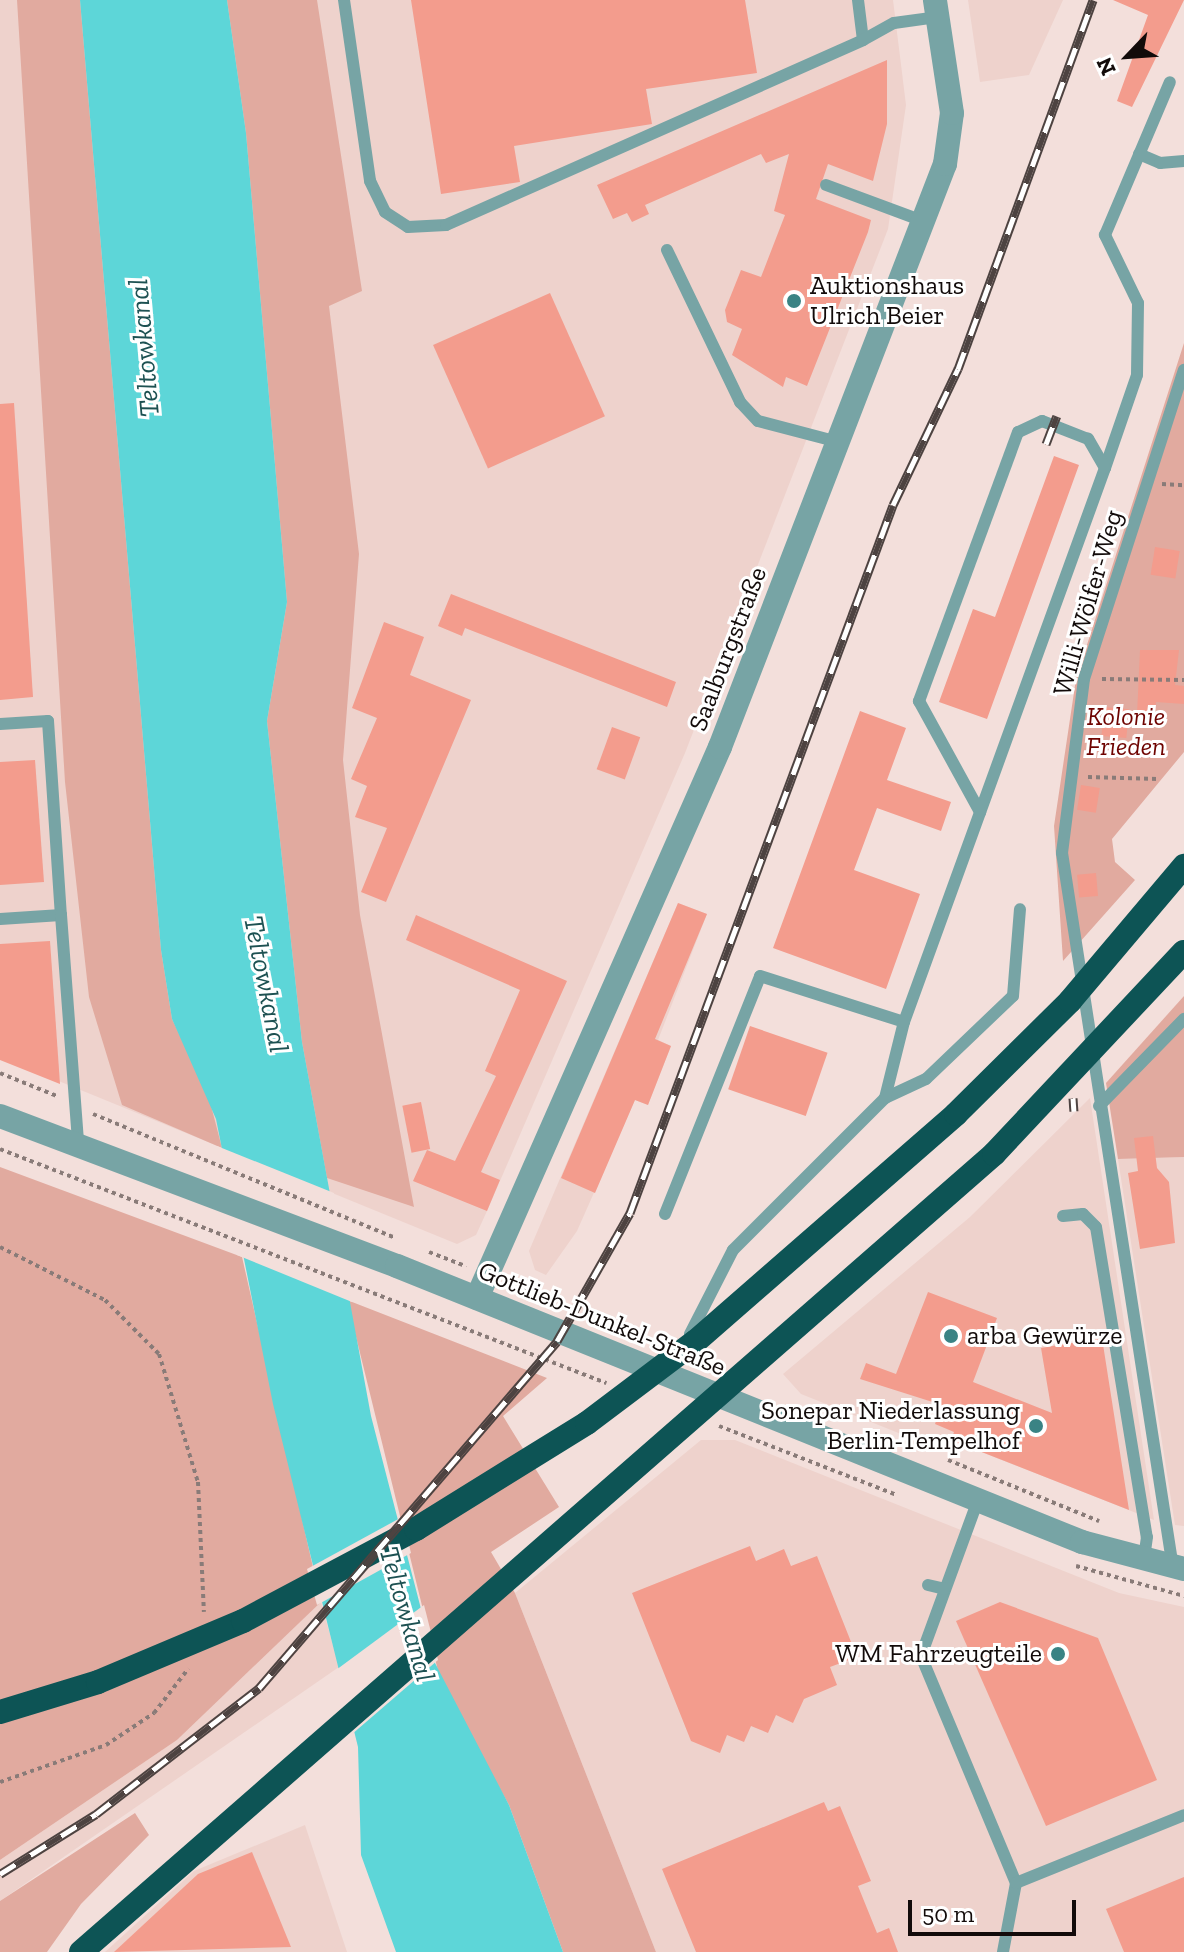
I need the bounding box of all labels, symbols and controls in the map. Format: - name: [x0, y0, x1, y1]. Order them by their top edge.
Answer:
- north arrow: [1088, 16, 1168, 96]
- text: N: [1090, 53, 1122, 80]
- place label: Auktionshaus Ulrich Beier: [810, 270, 964, 332]
- water label: Teltowkanal: [121, 277, 167, 419]
- marker: Auktionshaus Ulrich Beier: [785, 292, 803, 310]
- street label: Willi-Wölfer-Weg: [1047, 507, 1129, 699]
- street label: Saalburgstraße: [682, 563, 774, 735]
- park label: Kolonie Frieden: [1086, 701, 1166, 762]
- water label: Teltowkanal: [236, 913, 296, 1055]
- street label: Gottlieb-Dunkel-Straße: [474, 1255, 730, 1383]
- place label: arba Gewürze: [967, 1320, 1123, 1352]
- marker: arba Gewürze: [942, 1327, 960, 1345]
- place label: Sonepar Niederlassung Berlin-Tempelhof: [761, 1395, 1020, 1456]
- marker: Sonepar Niederlassung Berlin-Tempelhof: [1027, 1417, 1045, 1435]
- water label: Teltowkanal: [372, 1543, 442, 1685]
- place label: WM Fahrzeugteile: [835, 1638, 1042, 1670]
- marker: WM Fahrzeugteile: [1049, 1645, 1067, 1663]
- scale bar: [912, 1884, 1080, 1934]
- text: 50 m: [922, 1899, 974, 1928]

